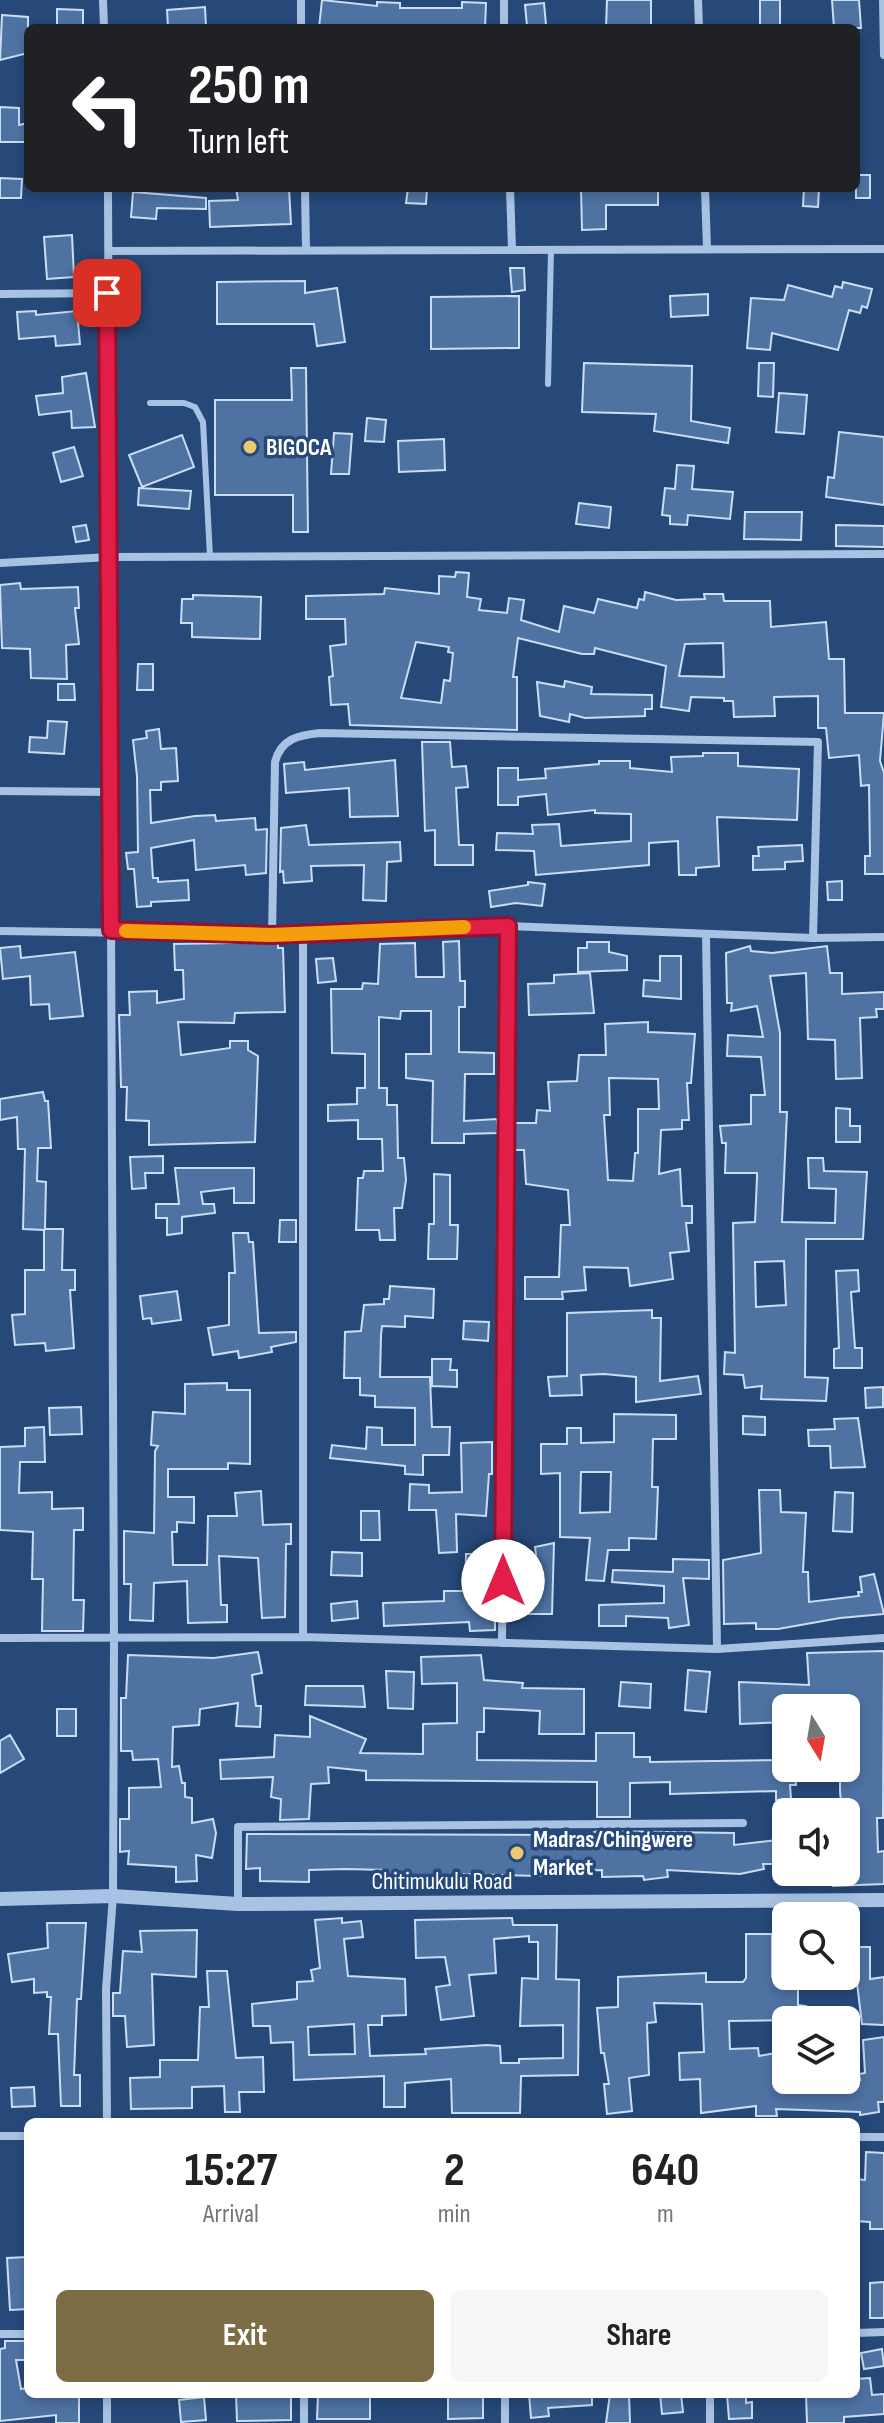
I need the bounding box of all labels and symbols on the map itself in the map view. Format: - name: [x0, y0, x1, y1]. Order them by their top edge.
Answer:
- pin: [73, 259, 141, 327]
- place label: BIGOCA: [266, 433, 332, 462]
- marker: BIGOCA: [241, 438, 259, 456]
- position arrow: [461, 1539, 545, 1623]
- north arrow: [772, 1694, 860, 1782]
- place label: Madras/Chingwere Market: [533, 1825, 693, 1882]
- marker: Madras/Chingwere Market: [508, 1844, 526, 1862]
- street label: Chitimukulu Road: [371, 1867, 513, 1896]

